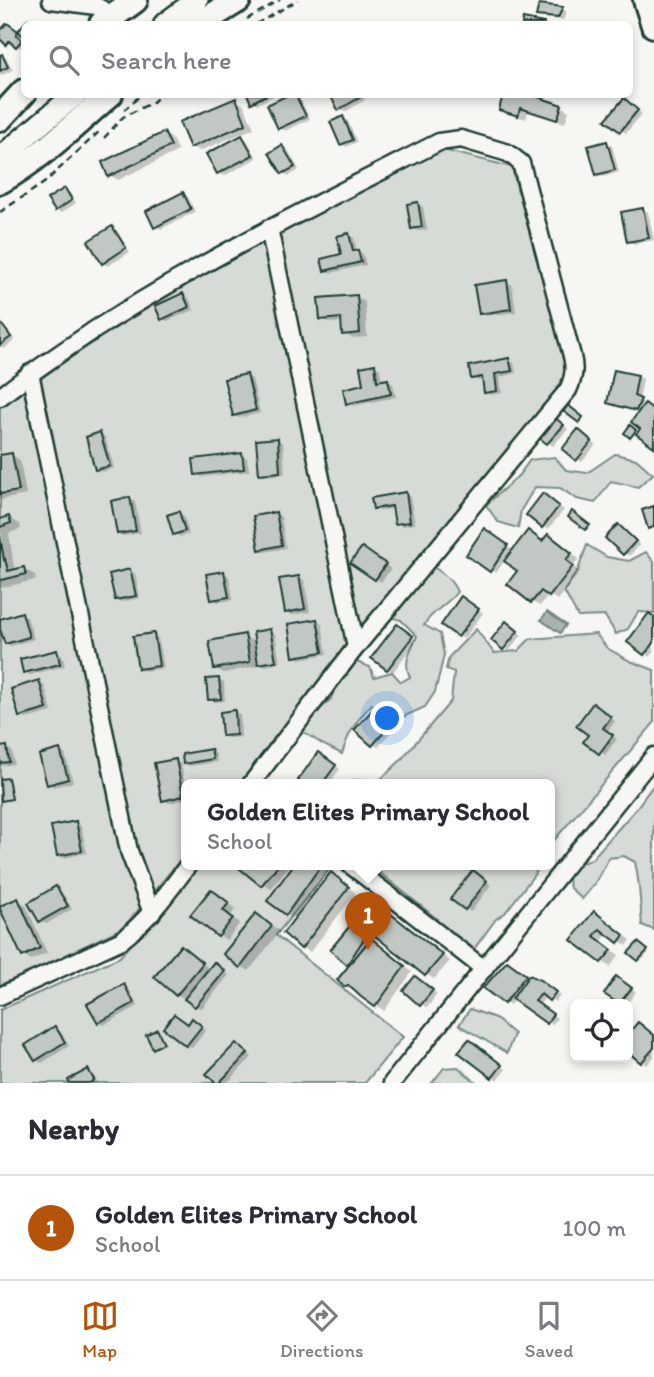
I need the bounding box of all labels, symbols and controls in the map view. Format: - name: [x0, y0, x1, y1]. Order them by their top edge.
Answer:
- search box: [21, 21, 633, 98]
- icon: search: [45, 41, 83, 79]
- text: Search here: [101, 44, 231, 76]
- your location: [370, 701, 404, 735]
- popup: [181, 779, 555, 870]
- text: Golden Elites Primary School: [207, 795, 529, 827]
- text: School: [207, 827, 272, 855]
- pin: 1: [345, 892, 391, 950]
- map controls: [570, 999, 633, 1062]
- button: locate: [570, 999, 633, 1062]
- text: Nearby: [28, 1110, 119, 1147]
- text: Golden Elites Primary School: [95, 1198, 417, 1230]
- text: 1: [46, 1214, 56, 1242]
- text: 100 m: [562, 1214, 626, 1242]
- text: School: [95, 1230, 160, 1258]
- tab: Map: [81, 1297, 119, 1362]
- tab: Directions: [280, 1297, 364, 1362]
- tab: Saved: [525, 1297, 573, 1362]

